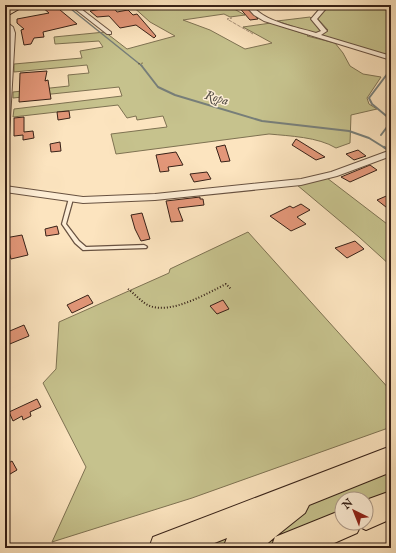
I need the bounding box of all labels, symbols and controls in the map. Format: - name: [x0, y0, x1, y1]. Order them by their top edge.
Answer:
- water label: Ropa: [203, 87, 231, 110]
- north arrow: [334, 491, 374, 531]
- text: N: [339, 496, 356, 513]

